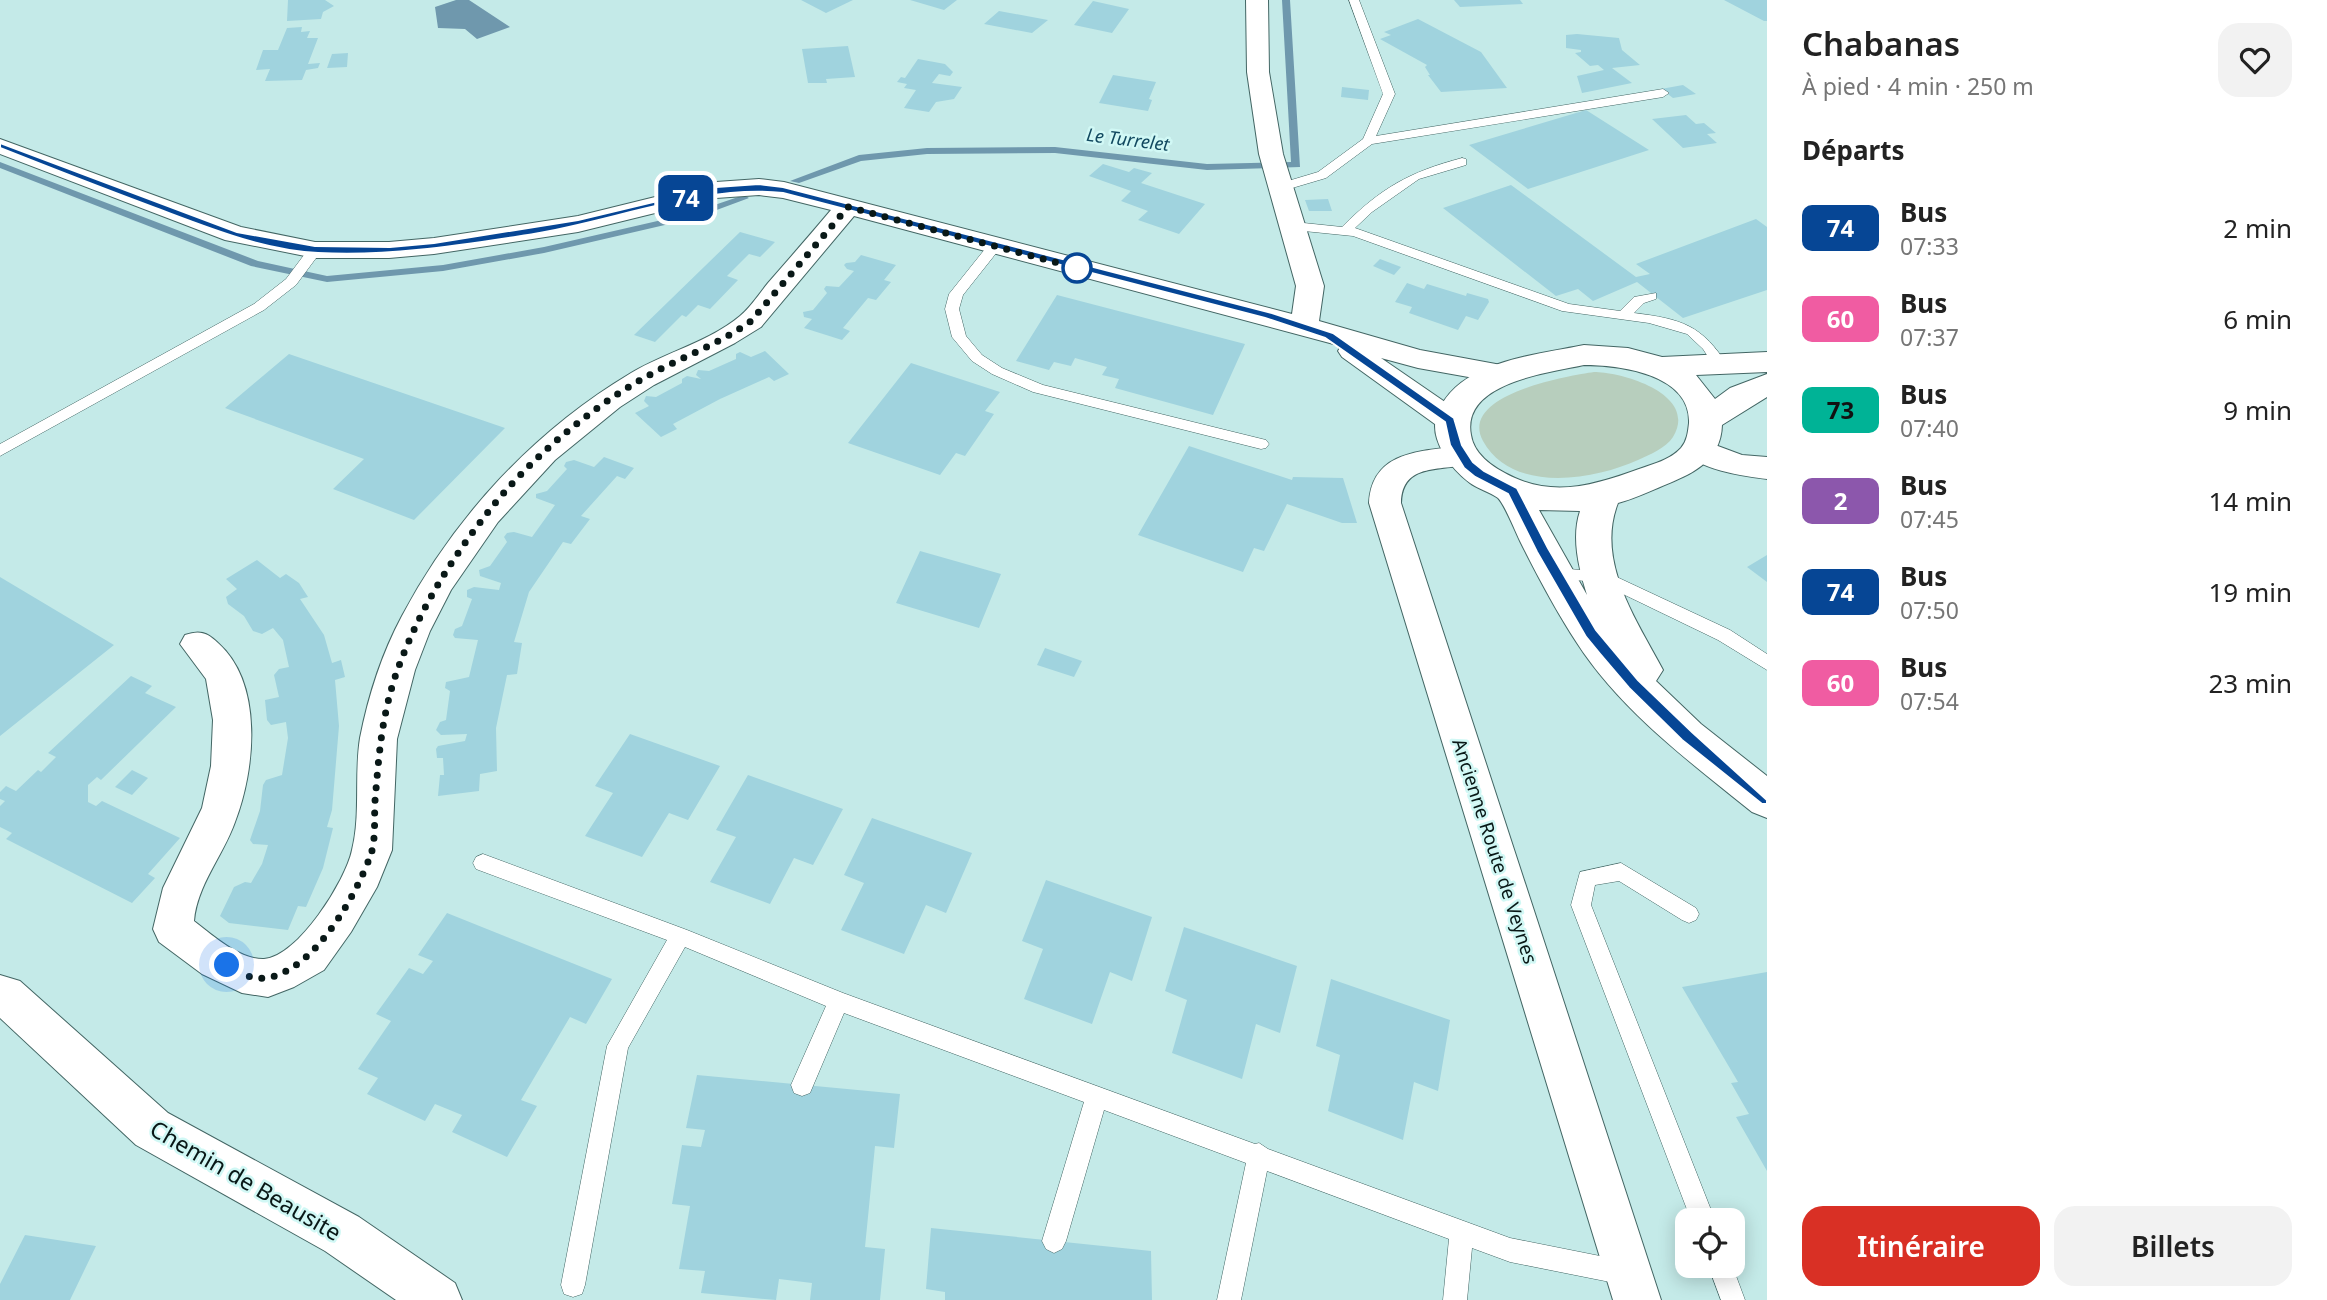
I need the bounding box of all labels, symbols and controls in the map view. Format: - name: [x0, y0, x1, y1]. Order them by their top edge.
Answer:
- text: Chabanas: [1802, 21, 1960, 66]
- button: heart: [2218, 23, 2292, 97]
- text: À pied · 4 min · 250 m: [1802, 70, 2034, 102]
- water label: Le Turrelet: [1085, 122, 1172, 156]
- text: Départs: [1802, 132, 1905, 168]
- line badge: 74: [654, 175, 718, 221]
- text: 74: [672, 181, 700, 214]
- text: Bus: [1900, 194, 1947, 230]
- text: 2 min: [2223, 210, 2292, 246]
- text: 74: [1827, 211, 1854, 244]
- text: 07:33: [1900, 230, 1959, 262]
- unlabelled marker: [1062, 253, 1092, 283]
- text: Bus: [1900, 285, 1947, 321]
- text: 6 min: [2223, 301, 2292, 337]
- text: 60: [1827, 302, 1854, 335]
- text: 07:37: [1900, 321, 1959, 353]
- text: Bus: [1900, 376, 1947, 412]
- text: 9 min: [2223, 392, 2292, 428]
- text: 73: [1827, 393, 1854, 426]
- text: 07:40: [1900, 412, 1959, 444]
- text: Bus: [1900, 467, 1947, 503]
- text: 14 min: [2208, 483, 2292, 519]
- text: 2: [1834, 484, 1847, 517]
- text: 07:45: [1900, 503, 1959, 535]
- text: Bus: [1900, 558, 1947, 594]
- text: 19 min: [2208, 574, 2292, 610]
- text: 74: [1827, 575, 1854, 608]
- text: 07:50: [1900, 594, 1959, 626]
- text: Bus: [1900, 649, 1947, 685]
- text: 23 min: [2208, 665, 2292, 701]
- text: 60: [1827, 666, 1854, 699]
- text: 07:54: [1900, 685, 1959, 717]
- street label: Ancienne Route de Veynes: [1446, 735, 1544, 967]
- your location: [209, 947, 244, 982]
- street label: Chemin de Beausite: [145, 1112, 347, 1248]
- button: Itinéraire: [1802, 1206, 2040, 1286]
- button: Billets: [2054, 1206, 2292, 1286]
- map controls: [1675, 1208, 1745, 1278]
- button: locate: [1675, 1208, 1745, 1278]

